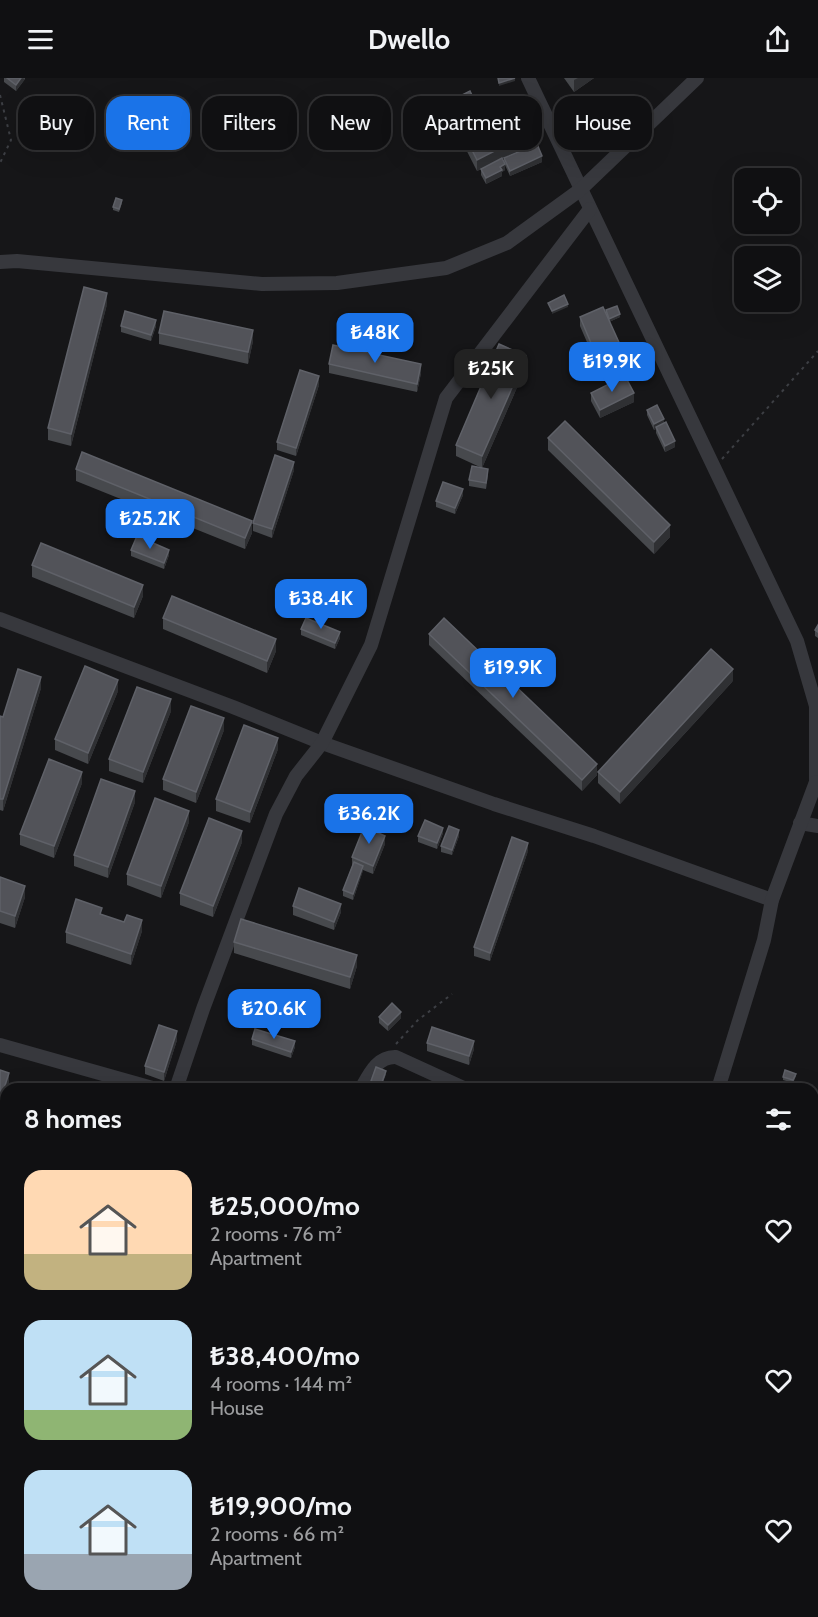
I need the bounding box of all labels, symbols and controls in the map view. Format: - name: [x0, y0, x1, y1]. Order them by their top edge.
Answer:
- icon: menu: [24, 23, 57, 56]
- text: Dwello: [368, 23, 450, 56]
- icon: share: [761, 23, 794, 56]
- chip: Buy: [18, 96, 94, 150]
- chip: Rent: [106, 96, 190, 150]
- chip: Filters: [202, 96, 297, 150]
- chip: New: [309, 96, 391, 150]
- chip: Apartment: [403, 96, 542, 150]
- chip: House: [554, 96, 652, 150]
- map controls: [734, 168, 800, 312]
- button: locate: [734, 168, 800, 234]
- button: layers: [734, 246, 800, 312]
- pin: ₺48K: [339, 313, 411, 364]
- text: ₺48K: [351, 320, 399, 344]
- pin: ₺19.9K: [563, 342, 661, 393]
- pin: ₺25K: [455, 349, 527, 400]
- text: ₺19.9K: [583, 349, 641, 373]
- text: ₺25K: [468, 356, 514, 380]
- pin: ₺25.2K: [101, 499, 199, 550]
- text: ₺25.2K: [120, 506, 180, 530]
- pin: ₺38.4K: [272, 579, 370, 630]
- text: ₺38.4K: [289, 586, 353, 610]
- pin: ₺19.9K: [464, 648, 562, 699]
- text: ₺19.9K: [484, 655, 542, 679]
- pin: ₺36.2K: [320, 794, 418, 845]
- text: ₺36.2K: [338, 801, 400, 825]
- pin: ₺20.6K: [225, 989, 323, 1040]
- text: ₺20.6K: [242, 996, 306, 1020]
- text: 8 homes: [24, 1103, 122, 1135]
- icon: filters: [762, 1103, 795, 1136]
- text: ₺25,000/mo: [210, 1190, 360, 1222]
- icon: home: [72, 1194, 144, 1266]
- icon: heart: [762, 1214, 795, 1247]
- text: 2 rooms · 76 m²: [210, 1222, 342, 1246]
- text: Apartment: [210, 1246, 302, 1270]
- text: ₺38,400/mo: [210, 1340, 360, 1372]
- icon: home: [72, 1344, 144, 1416]
- icon: heart: [762, 1364, 795, 1397]
- text: 4 rooms · 144 m²: [210, 1372, 352, 1396]
- text: House: [210, 1396, 264, 1420]
- text: ₺19,900/mo: [210, 1490, 352, 1522]
- icon: home: [72, 1494, 144, 1566]
- icon: heart: [762, 1514, 795, 1547]
- text: 2 rooms · 66 m²: [210, 1522, 344, 1546]
- text: Apartment: [210, 1546, 302, 1570]

